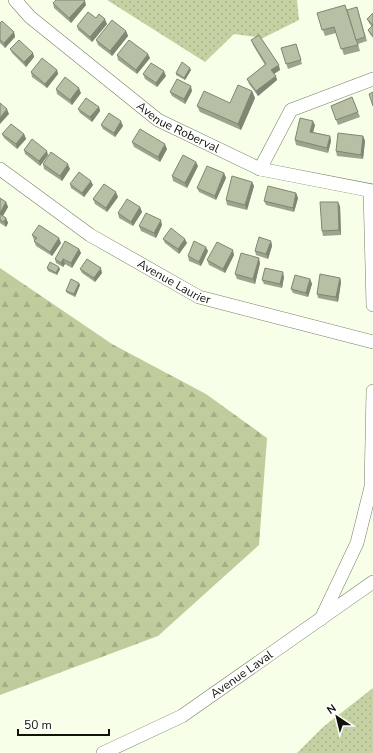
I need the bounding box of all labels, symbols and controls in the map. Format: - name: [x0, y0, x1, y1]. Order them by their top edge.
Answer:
- street label: Avenue Roberval: [133, 98, 223, 157]
- street label: Avenue Laurier: [134, 256, 213, 308]
- street label: Avenue Laval: [207, 647, 276, 702]
- north arrow: [317, 697, 357, 737]
- text: N: [324, 701, 339, 718]
- scale bar: [18, 711, 109, 737]
- text: 50 m: [24, 717, 52, 733]

